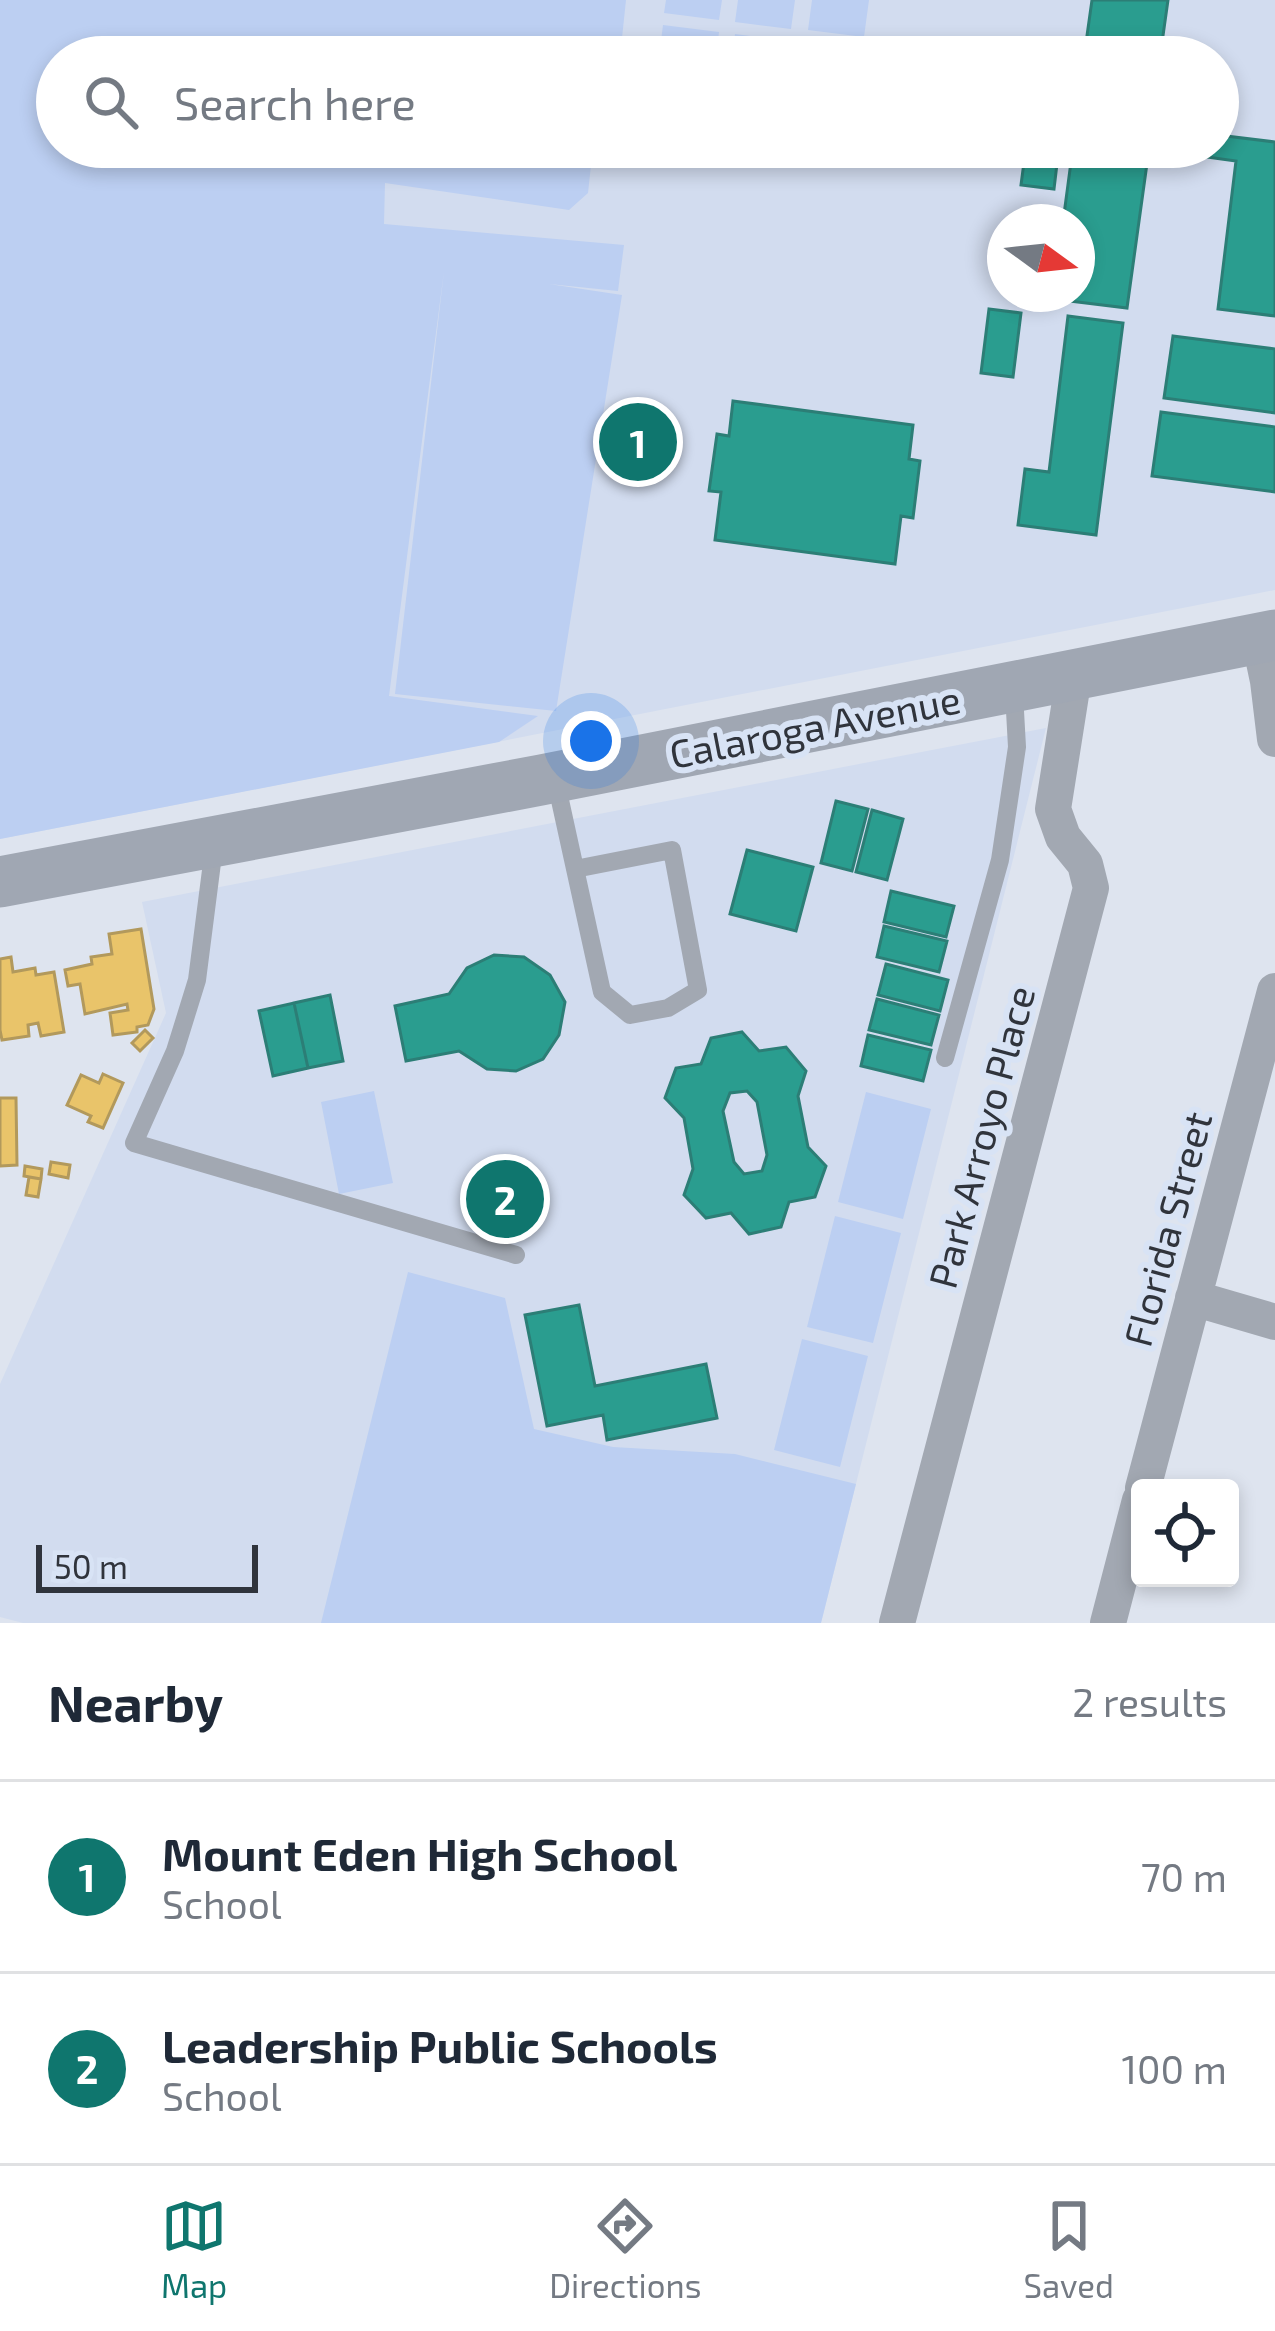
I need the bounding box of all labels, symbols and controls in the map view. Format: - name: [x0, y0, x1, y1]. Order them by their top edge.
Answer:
- search box: [36, 36, 1239, 168]
- icon: search: [78, 69, 144, 135]
- text: Search here: [174, 75, 416, 129]
- north arrow: [987, 204, 1095, 312]
- pin: 1: [599, 397, 677, 487]
- street label: Calaroga Avenue: [665, 674, 964, 777]
- your location: [561, 711, 621, 771]
- street label: Park Arroyo Place: [918, 980, 1044, 1293]
- street label: Florida Street: [1113, 1106, 1220, 1351]
- pin: 2: [466, 1154, 544, 1244]
- map controls: [1131, 1479, 1239, 1587]
- button: locate: [1131, 1479, 1239, 1587]
- scale bar: [36, 1539, 258, 1592]
- text: 50 m: [54, 1546, 128, 1586]
- text: Nearby: [48, 1671, 223, 1732]
- text: 2 results: [1072, 1678, 1227, 1725]
- text: Mount Eden High School: [162, 1826, 677, 1880]
- text: 1: [79, 1853, 95, 1900]
- text: 70 m: [1141, 1853, 1227, 1900]
- text: School: [162, 1880, 282, 1927]
- text: Leadership Public Schools: [162, 2018, 718, 2072]
- text: 2: [76, 2045, 98, 2092]
- text: 100 m: [1122, 2045, 1227, 2092]
- text: School: [162, 2072, 282, 2119]
- tab: Map: [161, 2193, 227, 2305]
- tab: Directions: [549, 2193, 701, 2305]
- tab: Saved: [1023, 2193, 1114, 2305]

